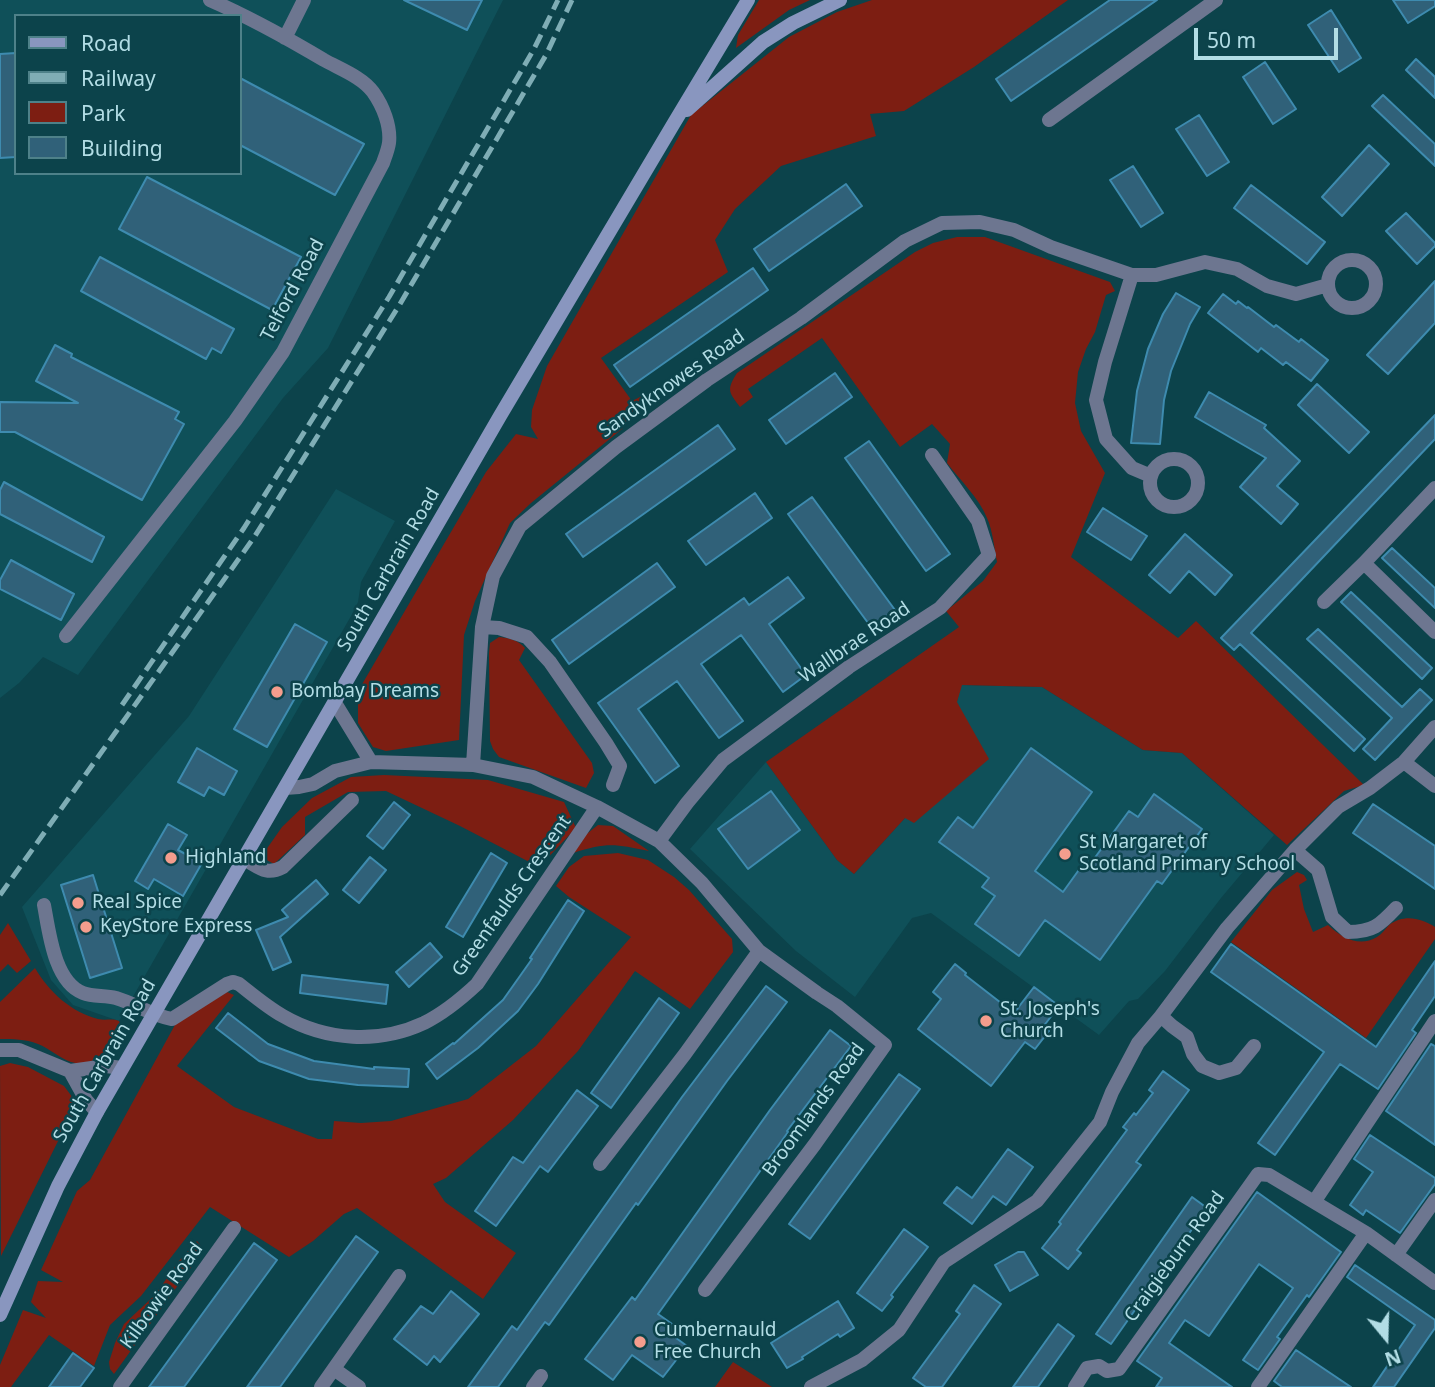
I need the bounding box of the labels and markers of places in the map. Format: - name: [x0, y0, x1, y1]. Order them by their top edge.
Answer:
- place label: Bombay Dreams: [291, 681, 439, 703]
- marker: Bombay Dreams: [269, 684, 285, 700]
- place label: St Margaret of Scotland Primary School: [1079, 832, 1295, 876]
- marker: St Margaret of Scotland Primary School: [1057, 846, 1073, 862]
- place label: Highland: [185, 847, 266, 869]
- marker: Highland: [163, 850, 179, 866]
- place label: Real Spice: [92, 892, 182, 914]
- marker: Real Spice: [70, 895, 86, 911]
- place label: KeyStore Express: [100, 916, 252, 938]
- marker: KeyStore Express: [78, 919, 94, 935]
- place label: St. Joseph's Church: [1000, 999, 1100, 1043]
- marker: St. Joseph's Church: [978, 1013, 994, 1029]
- place label: Cumbernauld Free Church: [654, 1320, 776, 1364]
- marker: Cumbernauld Free Church: [632, 1334, 648, 1350]

